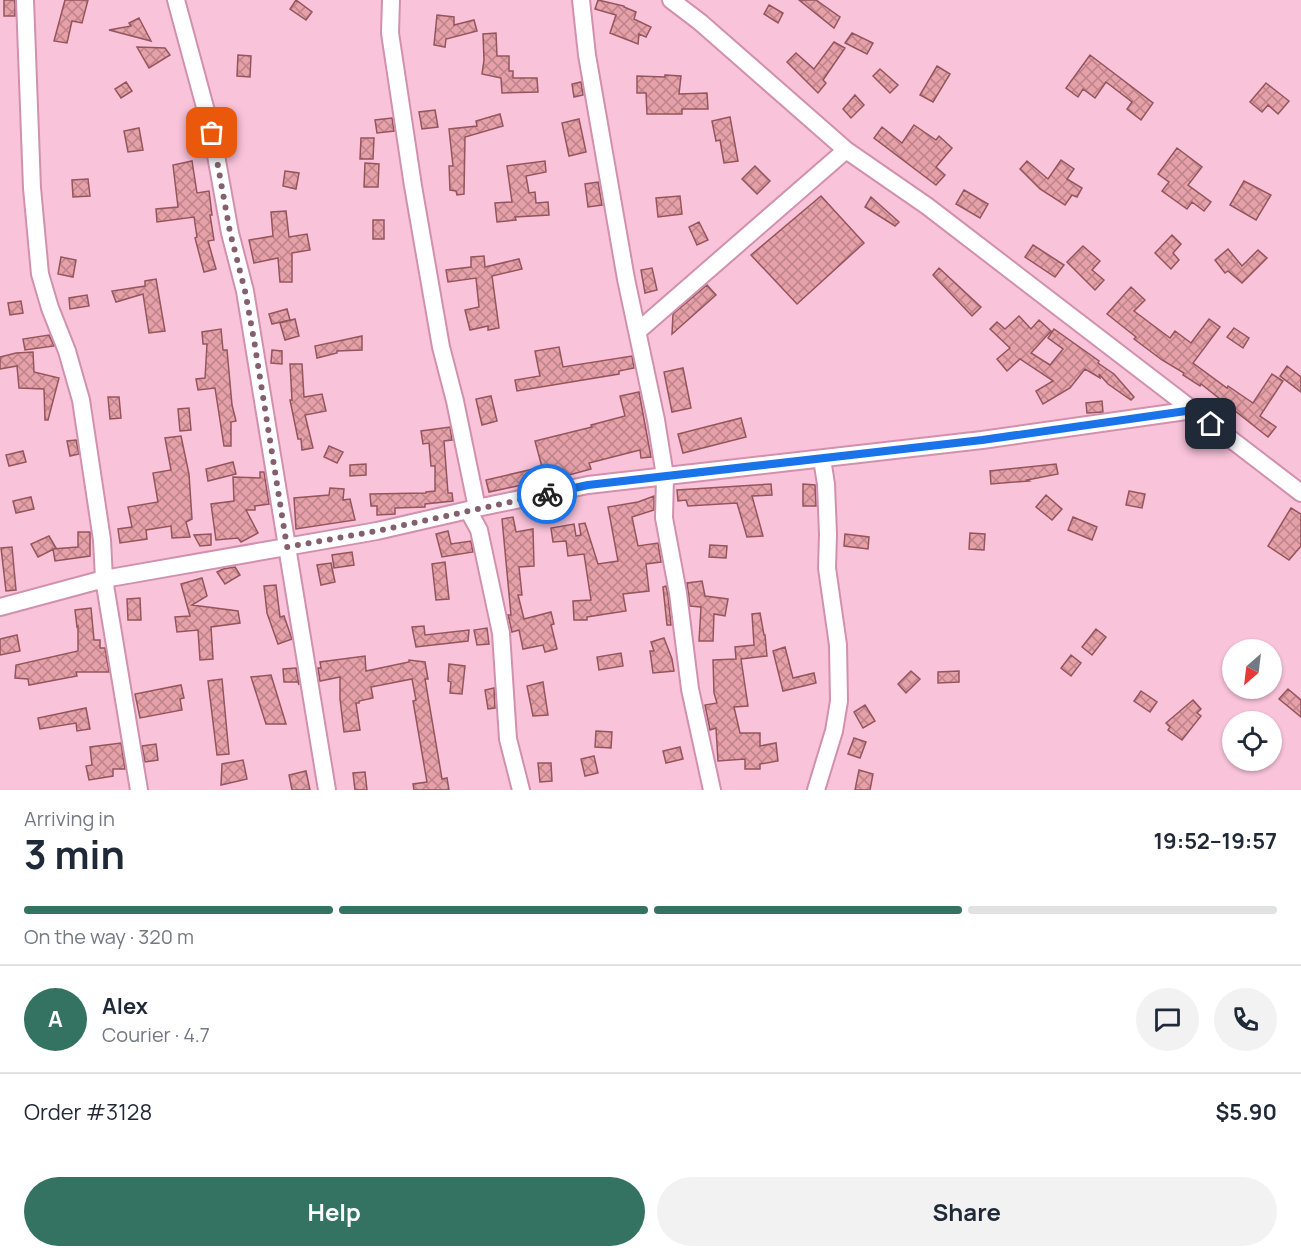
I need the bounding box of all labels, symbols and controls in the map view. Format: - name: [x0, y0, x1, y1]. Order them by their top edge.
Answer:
- pin: [186, 107, 237, 158]
- icon: bag: [195, 116, 228, 149]
- pin: [1185, 398, 1236, 449]
- icon: home: [1194, 407, 1227, 440]
- courier: [517, 464, 577, 524]
- icon: bike: [531, 478, 564, 511]
- north arrow: [1222, 639, 1282, 699]
- map controls: [1222, 639, 1282, 771]
- button: locate: [1222, 711, 1282, 771]
- text: Arriving in: [24, 805, 115, 832]
- text: 19:52–19:57: [1153, 826, 1277, 856]
- text: 3 min: [24, 827, 125, 881]
- text: On the way · 320 m: [24, 923, 194, 950]
- button: chat: [1136, 988, 1199, 1051]
- button: phone: [1214, 988, 1277, 1051]
- text: Alex: [102, 991, 148, 1021]
- text: A: [48, 1004, 63, 1034]
- text: Courier · 4.7: [102, 1021, 210, 1048]
- text: Order #3128: [24, 1097, 152, 1127]
- text: $5.90: [1215, 1097, 1277, 1127]
- button: Help: [24, 1177, 645, 1246]
- button: Share: [657, 1177, 1277, 1246]

